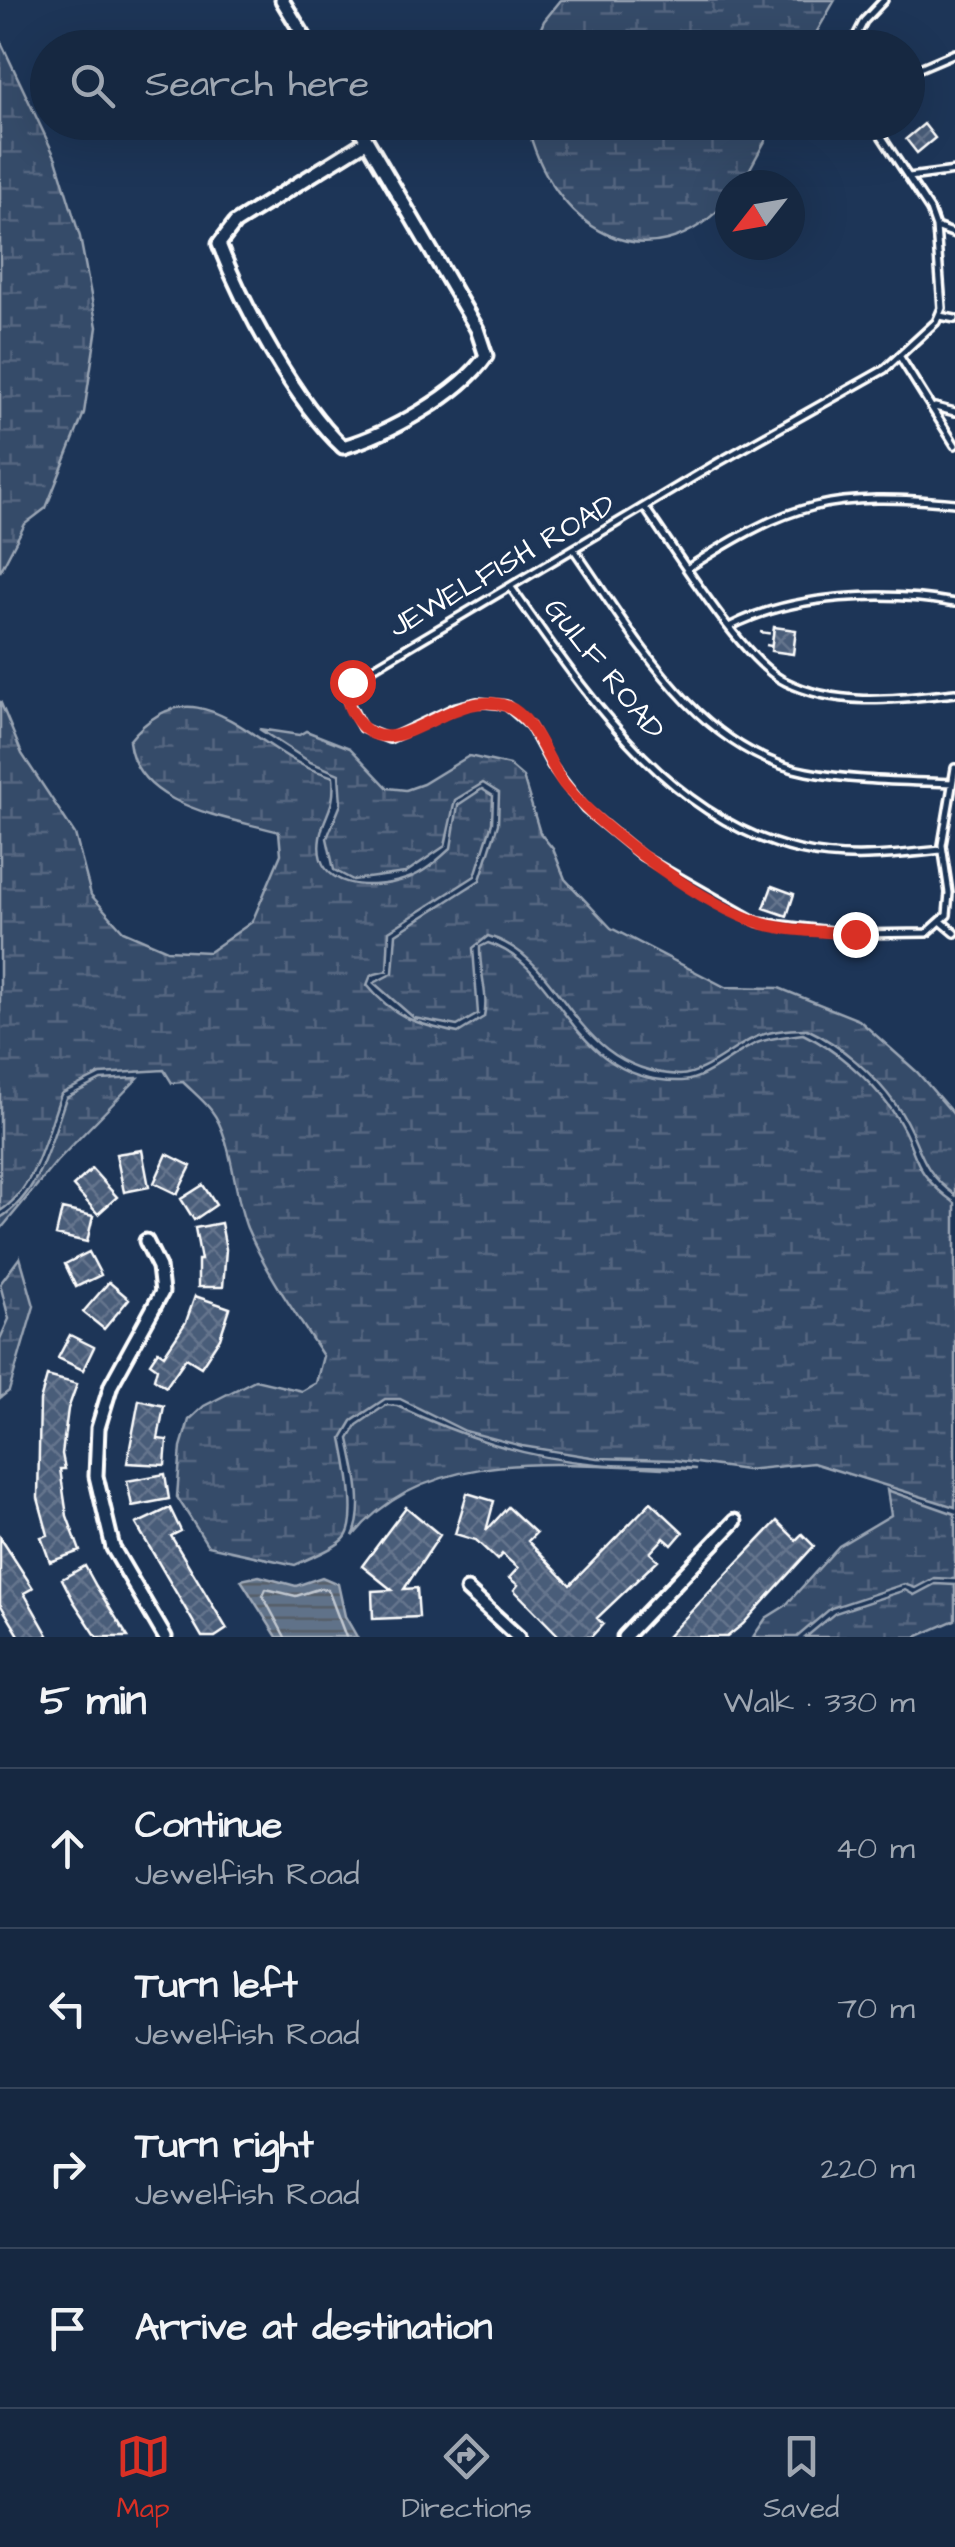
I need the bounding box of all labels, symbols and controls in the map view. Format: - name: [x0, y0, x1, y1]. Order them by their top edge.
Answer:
- search box: [30, 30, 925, 140]
- icon: search: [65, 58, 120, 113]
- text: Search here: [145, 59, 369, 111]
- north arrow: [715, 170, 805, 260]
- street label: JEWELFISH ROAD: [381, 484, 623, 648]
- street label: GULF ROAD: [534, 589, 674, 749]
- route start: [330, 660, 376, 706]
- route end: [833, 912, 879, 958]
- text: 5 min: [40, 1673, 147, 1731]
- text: Walk · 330 m: [723, 1680, 915, 1725]
- text: Continue: [135, 1800, 282, 1852]
- icon: ahead: [40, 1821, 95, 1876]
- text: 40 m: [835, 1826, 915, 1871]
- text: Jewelfish Road: [135, 1852, 360, 1897]
- text: Turn left: [135, 1960, 298, 2012]
- icon: left: [40, 1981, 95, 2036]
- text: 70 m: [837, 1986, 915, 2031]
- text: Jewelfish Road: [135, 2012, 360, 2057]
- text: Turn right: [135, 2120, 314, 2172]
- icon: right: [40, 2141, 95, 2196]
- text: 220 m: [820, 2146, 915, 2191]
- text: Jewelfish Road: [135, 2172, 360, 2217]
- icon: arrive: [40, 2301, 95, 2356]
- text: Arrive at destination: [135, 2302, 492, 2354]
- tab: Map: [116, 2429, 171, 2528]
- tab: Directions: [402, 2429, 532, 2528]
- tab: Saved: [763, 2429, 839, 2528]

